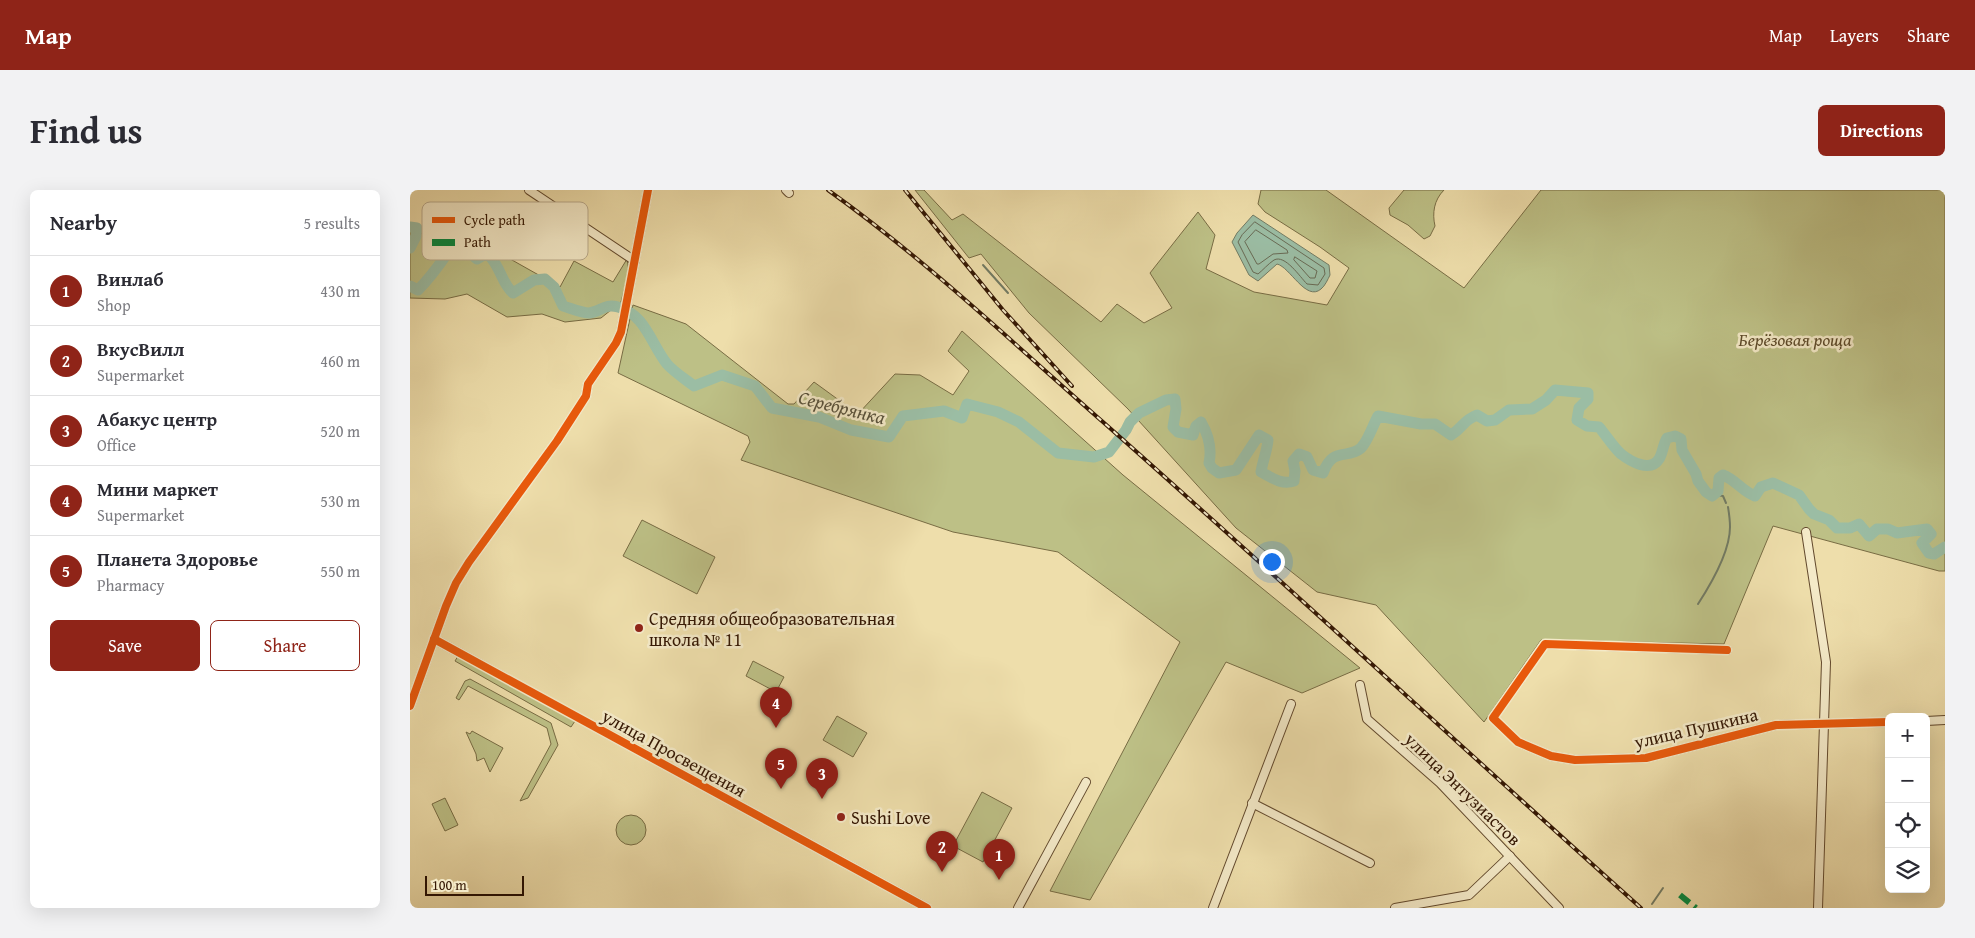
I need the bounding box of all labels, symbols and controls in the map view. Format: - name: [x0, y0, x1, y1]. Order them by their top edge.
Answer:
- text: Map: [25, 18, 72, 53]
- text: Map: [1769, 22, 1802, 49]
- text: Layers: [1830, 22, 1879, 49]
- text: Share: [1907, 22, 1950, 49]
- text: Find us: [30, 105, 143, 156]
- button: Directions: [1818, 105, 1945, 156]
- legend: [422, 202, 588, 260]
- text: Nearby: [50, 207, 117, 238]
- text: Cycle path: [464, 210, 525, 230]
- text: 5 results: [303, 211, 360, 235]
- text: Path: [464, 232, 491, 252]
- text: Винлаб: [97, 265, 164, 293]
- text: 1: [62, 279, 70, 303]
- text: 430 m: [320, 279, 360, 303]
- text: Shop: [97, 293, 131, 317]
- park label: Берёзовая роща: [1739, 326, 1852, 353]
- text: ВкусВилл: [97, 335, 184, 363]
- text: 2: [62, 349, 70, 373]
- text: 460 m: [320, 349, 360, 373]
- text: Supermarket: [97, 363, 184, 387]
- water label: Серебрянка: [796, 383, 888, 431]
- text: Абакус центр: [97, 405, 217, 433]
- text: 3: [62, 419, 70, 443]
- text: 520 m: [320, 419, 360, 443]
- text: Office: [97, 433, 136, 457]
- text: Мини маркет: [97, 475, 218, 503]
- text: 4: [62, 489, 70, 513]
- text: 530 m: [320, 489, 360, 513]
- text: Supermarket: [97, 503, 184, 527]
- text: Планета Здоровье: [97, 545, 258, 573]
- your location: [1259, 549, 1285, 575]
- text: 5: [62, 559, 70, 583]
- text: 550 m: [320, 559, 360, 583]
- text: Pharmacy: [97, 573, 164, 597]
- place label: Средняя общеобразовательная школа № 11: [649, 605, 895, 653]
- button: Save: [50, 620, 200, 671]
- button: Share: [210, 620, 360, 671]
- marker: Средняя общеобразовательная школа № 11: [633, 622, 645, 634]
- pin: 4: [760, 687, 792, 728]
- street label: улица Пушкина: [1631, 701, 1761, 756]
- street label: улица Просвещения: [596, 702, 751, 804]
- map controls: [1885, 713, 1930, 893]
- button: +: [1885, 713, 1930, 758]
- street label: улица Энтузиастов: [1398, 725, 1528, 852]
- pin: 5: [765, 748, 797, 789]
- pin: 3: [806, 758, 838, 799]
- button: −: [1885, 758, 1930, 803]
- button: locate: [1885, 803, 1930, 848]
- place label: Sushi Love: [851, 804, 930, 831]
- marker: Sushi Love: [835, 811, 847, 823]
- pin: 2: [926, 831, 958, 872]
- pin: 1: [983, 839, 1015, 880]
- button: layers: [1885, 848, 1930, 893]
- scale bar: [425, 873, 524, 896]
- text: 100 m: [432, 875, 467, 895]

